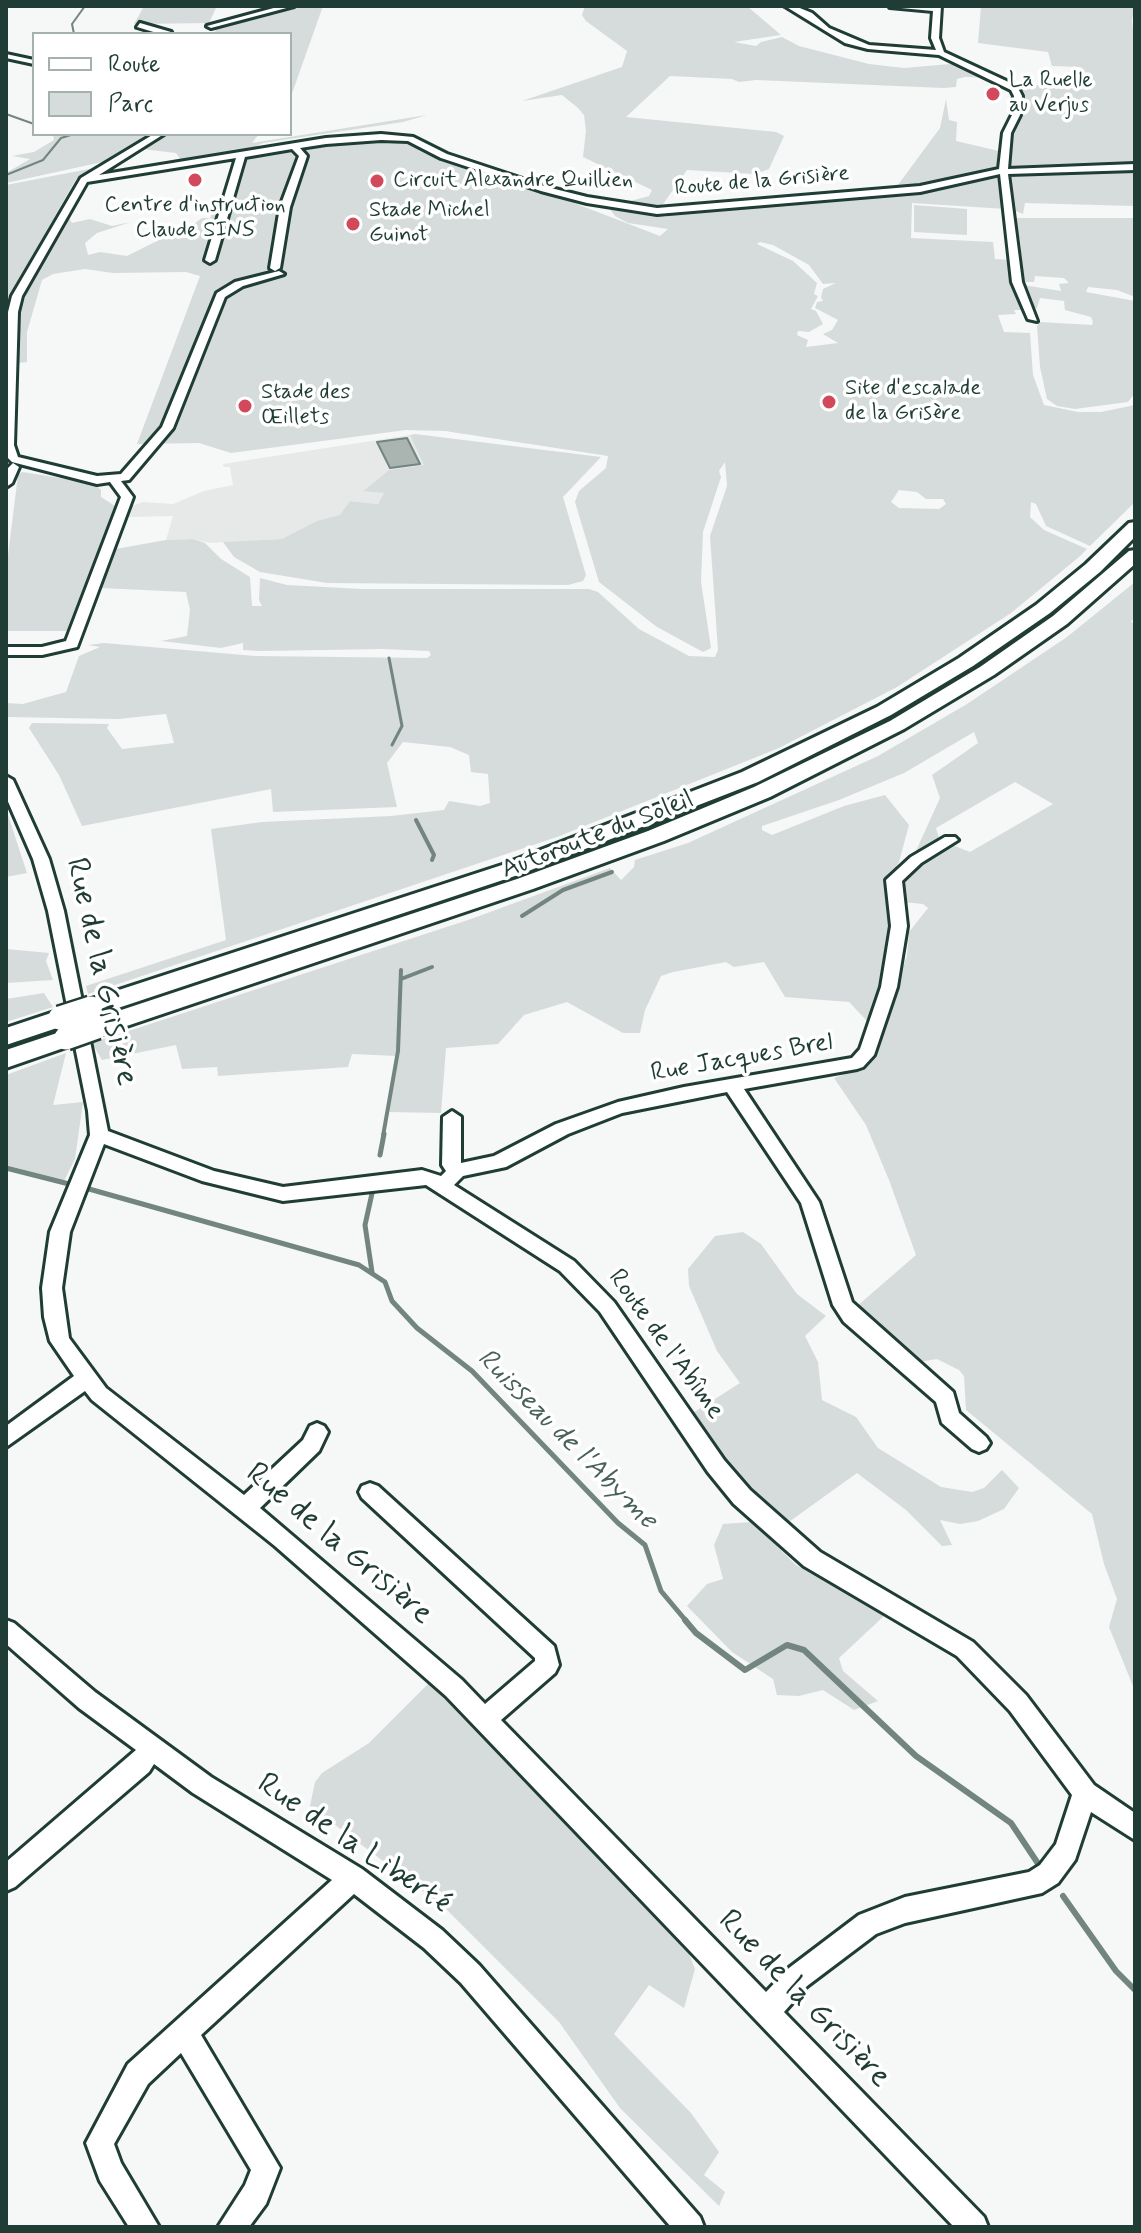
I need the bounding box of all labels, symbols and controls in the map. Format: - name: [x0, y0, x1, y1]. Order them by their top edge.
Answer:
- legend: [32, 32, 292, 136]
- text: Route: [108, 49, 160, 80]
- place label: La Ruelle au Verjus: [1009, 68, 1093, 120]
- marker: La Ruelle au Verjus: [984, 85, 1002, 103]
- text: Parc: [108, 89, 153, 120]
- street label: Route de la Grisière: [674, 161, 850, 203]
- place label: Circuit Alexandre Quillien: [393, 168, 633, 194]
- marker: Centre d'instruction Claude SINS: [186, 171, 204, 189]
- marker: Circuit Alexandre Quillien: [368, 172, 386, 190]
- place label: Centre d'instruction Claude SINS: [105, 193, 285, 244]
- place label: Stade Michel Guinot: [369, 198, 490, 250]
- marker: Stade Michel Guinot: [344, 215, 362, 233]
- place label: Site d'escalade de la Grisère: [845, 376, 981, 428]
- place label: Stade des Œillets: [261, 380, 350, 432]
- marker: Site d'escalade de la Grisère: [820, 393, 838, 411]
- marker: Stade des Œillets: [236, 397, 254, 415]
- street label: Autoroute du Soleil: [498, 785, 698, 887]
- street label: Rue de la Grisière: [55, 854, 145, 1090]
- street label: Rue Jacques Brel: [649, 1028, 835, 1090]
- street label: Route de l'Abîme: [600, 1264, 730, 1426]
- water label: Ruisseau de l'Abyme: [469, 1343, 663, 1537]
- street label: Rue de la Grisière: [237, 1456, 439, 1634]
- street label: Rue de la Liberté: [249, 1766, 457, 1924]
- street label: Rue de la Grisière: [708, 1903, 898, 2097]

